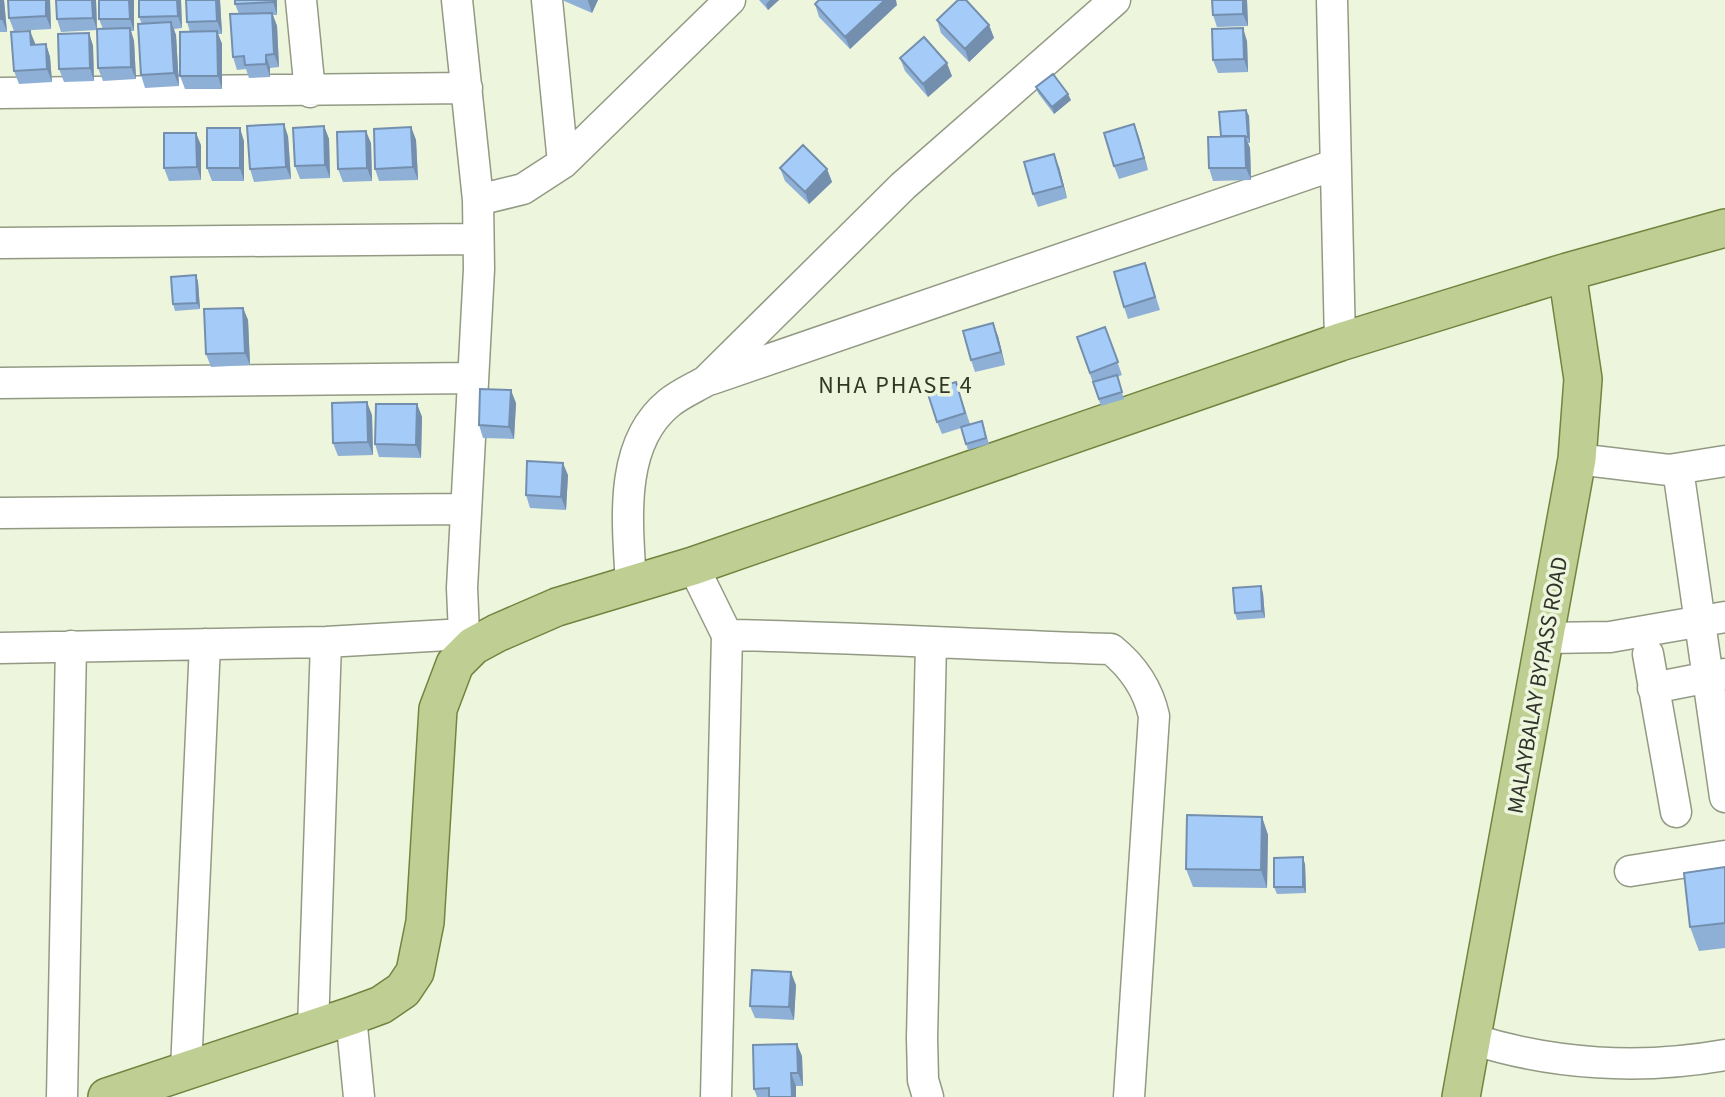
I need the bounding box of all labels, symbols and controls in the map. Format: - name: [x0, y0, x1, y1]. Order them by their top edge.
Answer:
- district label: NHA PHASE 4: [818, 368, 974, 403]
- street label: MALAYBALAY BYPASS ROAD: [1499, 554, 1576, 816]

